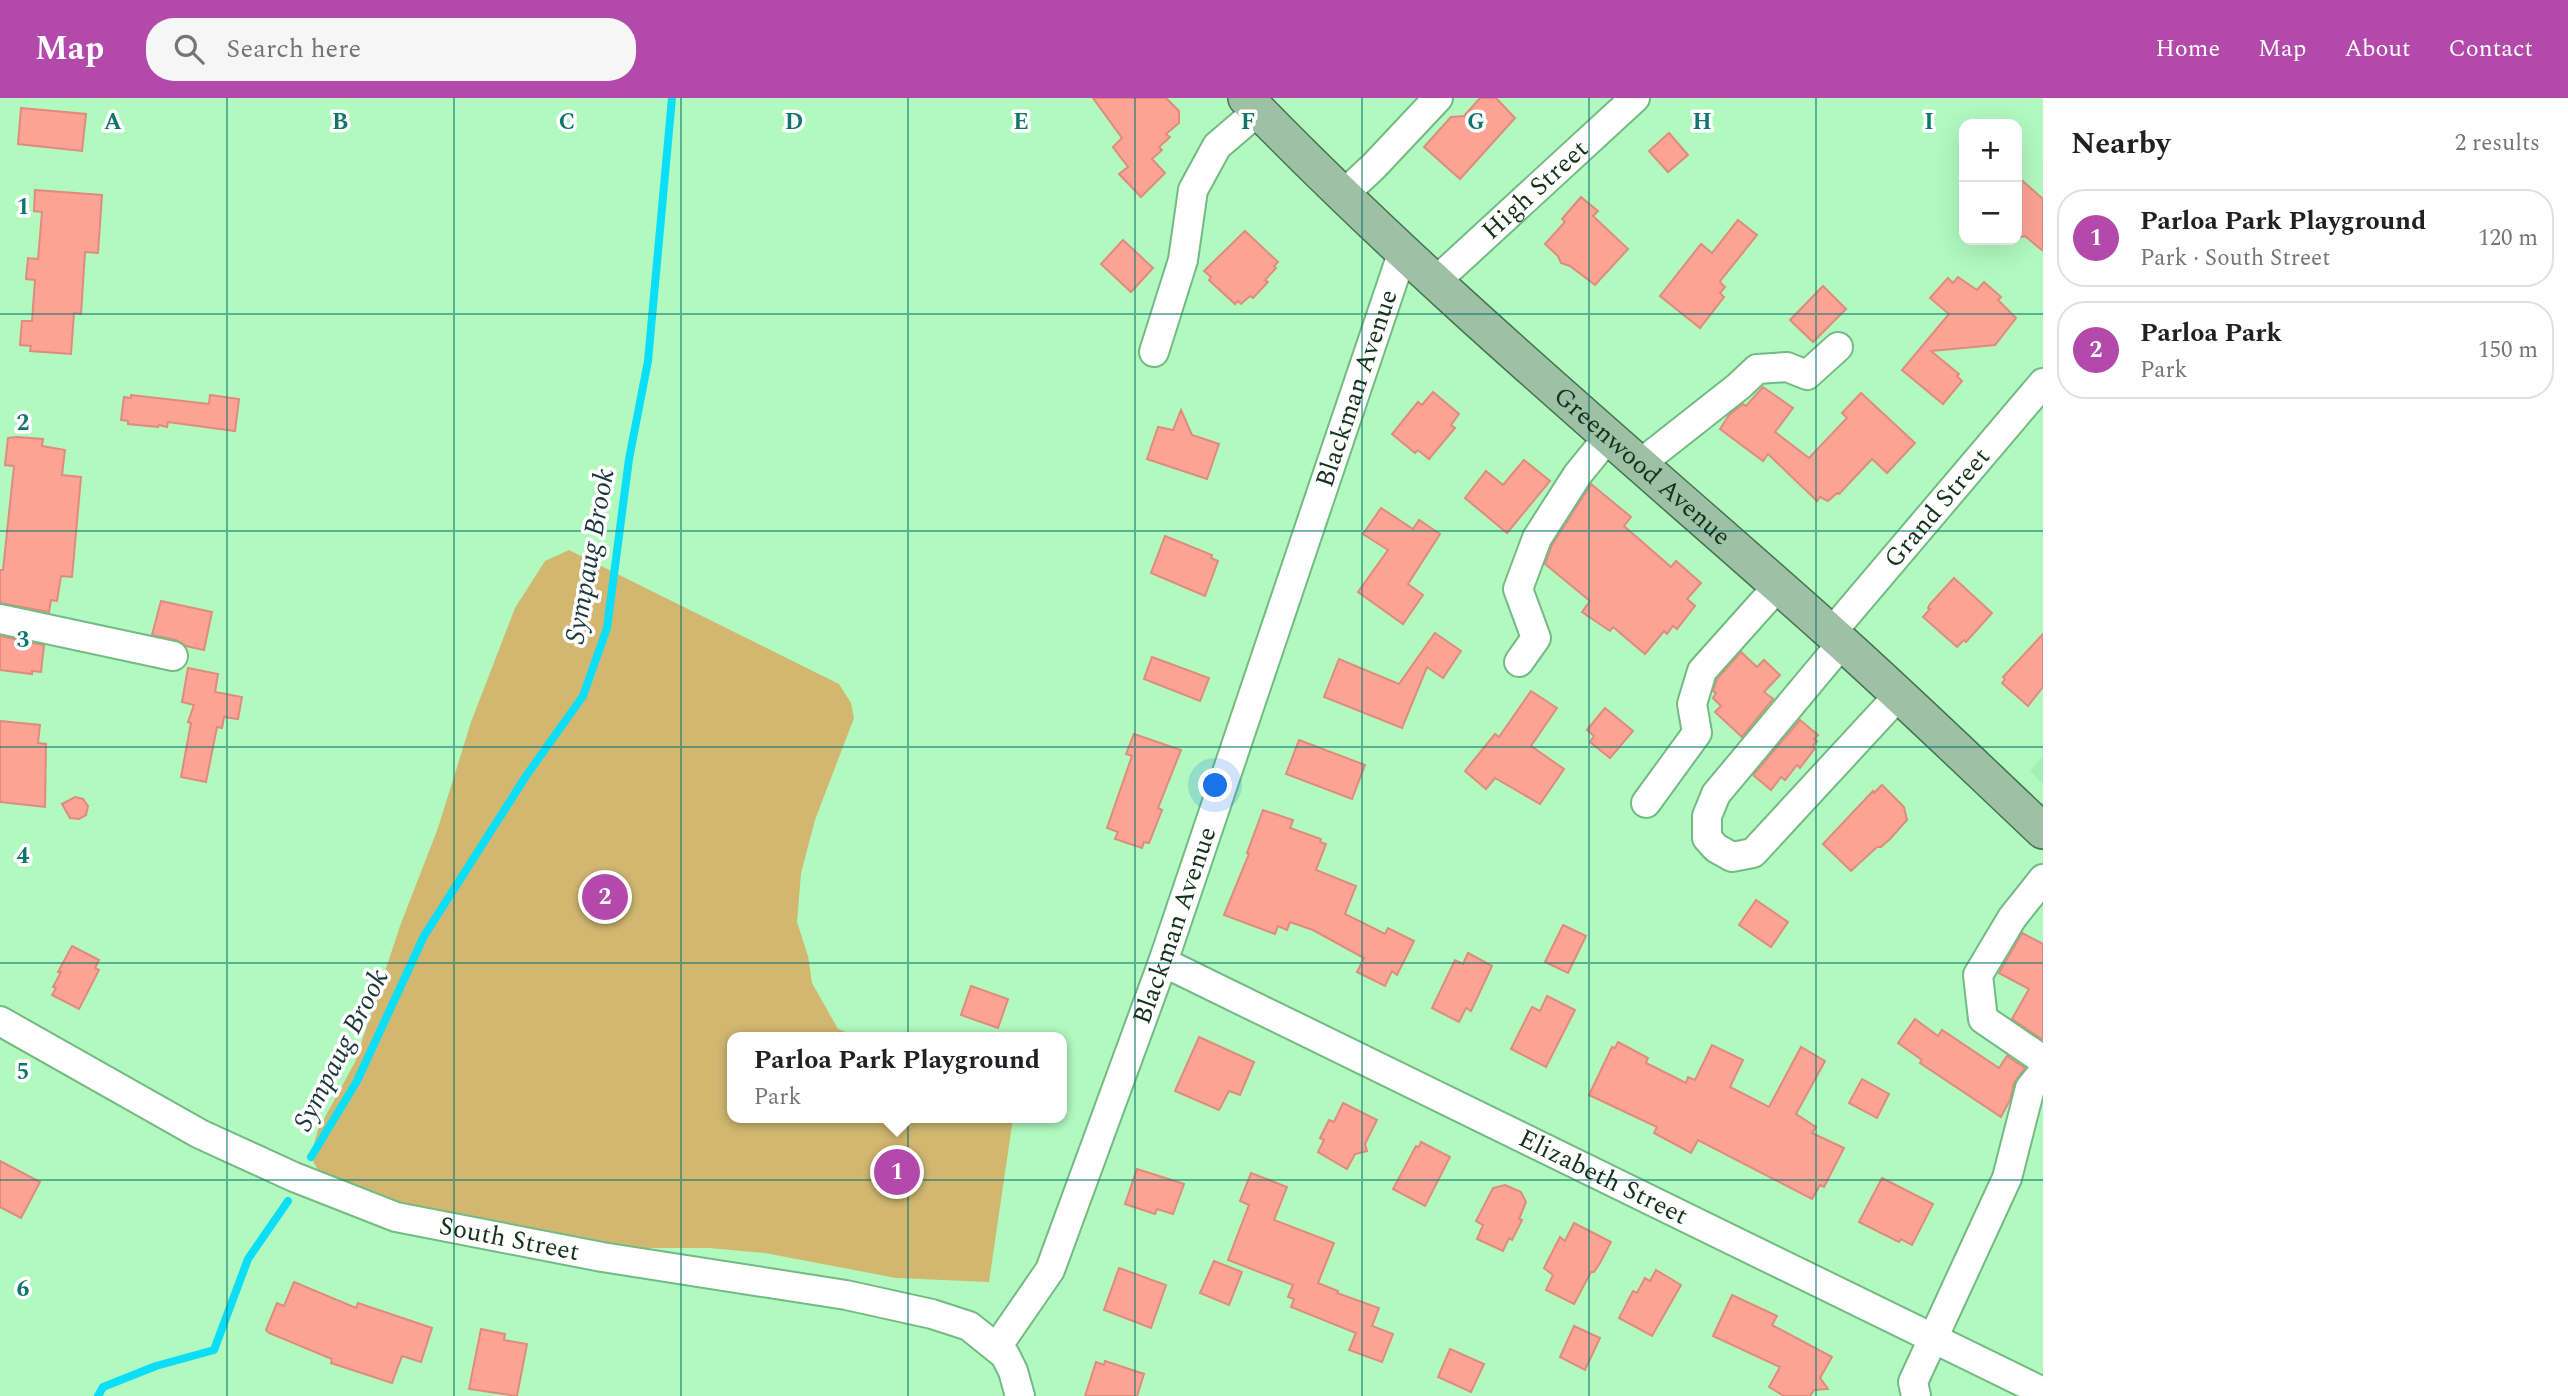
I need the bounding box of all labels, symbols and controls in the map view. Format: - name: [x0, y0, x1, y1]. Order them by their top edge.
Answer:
- search box: [146, 18, 636, 81]
- text: Map: [35, 24, 104, 74]
- text: Search here: [226, 29, 361, 69]
- icon: search: [170, 30, 208, 68]
- text: Home: [2155, 31, 2220, 67]
- text: Map: [2258, 31, 2306, 67]
- text: About: [2344, 31, 2410, 67]
- text: Contact: [2448, 31, 2533, 67]
- text: A: [104, 105, 122, 140]
- text: B: [332, 105, 348, 140]
- text: C: [559, 105, 575, 140]
- text: D: [785, 105, 803, 140]
- text: E: [1013, 105, 1029, 140]
- text: F: [1241, 105, 1255, 140]
- text: G: [1467, 105, 1485, 140]
- text: H: [1692, 105, 1712, 140]
- text: I: [1924, 105, 1934, 140]
- map controls: [1959, 119, 2022, 245]
- button: +: [1959, 119, 2022, 182]
- text: Nearby: [2071, 121, 2170, 167]
- text: 2 results: [2455, 126, 2540, 161]
- street label: High Street: [1473, 130, 1598, 250]
- button: −: [1959, 182, 2022, 245]
- text: 1: [17, 190, 29, 225]
- text: Parloa Park Playground: [2140, 201, 2426, 241]
- text: 1: [2090, 221, 2102, 256]
- text: 120 m: [2478, 221, 2538, 256]
- text: Park · South Street: [2140, 241, 2330, 276]
- street label: Blackman Avenue: [1305, 284, 1409, 493]
- text: Parloa Park: [2140, 313, 2282, 353]
- text: 2: [2090, 333, 2102, 368]
- text: 150 m: [2478, 333, 2538, 368]
- text: Park: [2140, 353, 2187, 388]
- street label: Greenwood Avenue: [1544, 377, 1740, 556]
- text: 2: [17, 406, 30, 441]
- street label: Grand Street: [1874, 439, 2000, 577]
- water label: Sympaug Brook: [553, 465, 627, 647]
- text: 3: [17, 623, 30, 658]
- your location: [1198, 768, 1232, 802]
- street label: Blackman Avenue: [1122, 821, 1227, 1030]
- text: 4: [17, 839, 30, 874]
- pin: 2: [582, 871, 628, 923]
- water label: Sympaug Brook: [282, 961, 400, 1139]
- popup: [727, 1032, 1067, 1123]
- text: Parloa Park Playground: [754, 1040, 1040, 1080]
- text: 5: [17, 1055, 29, 1090]
- text: Park: [754, 1080, 801, 1115]
- street label: Elizabeth Street: [1512, 1119, 1695, 1236]
- pin: 1: [874, 1146, 920, 1198]
- street label: South Street: [436, 1206, 583, 1272]
- text: 6: [17, 1272, 30, 1307]

